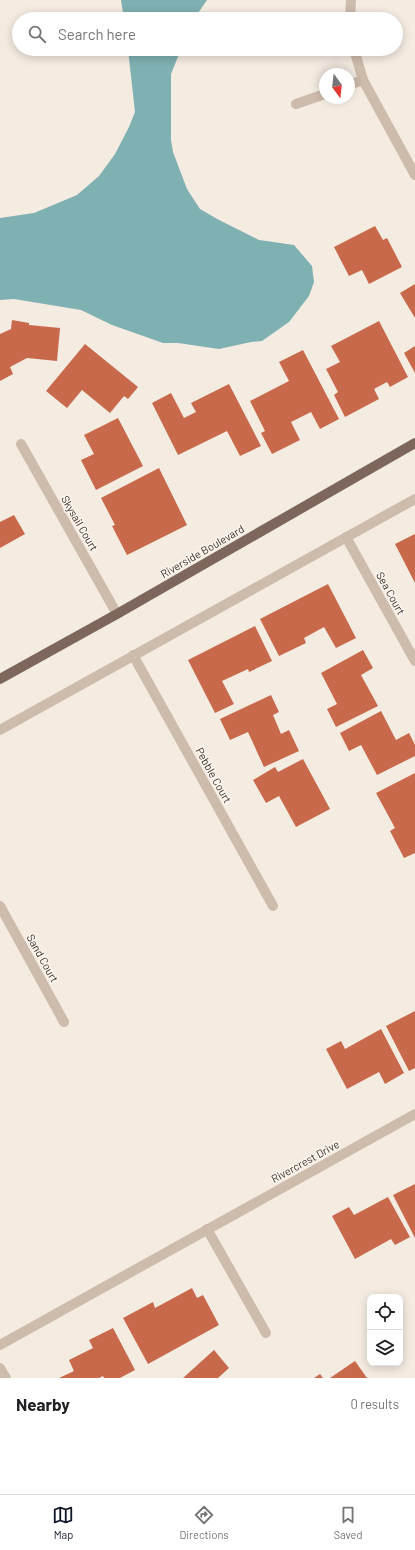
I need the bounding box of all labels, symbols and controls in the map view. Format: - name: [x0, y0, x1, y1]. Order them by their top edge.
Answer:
- search box: [12, 12, 403, 56]
- icon: search: [26, 23, 48, 45]
- text: Search here: [58, 25, 136, 43]
- north arrow: [319, 68, 355, 104]
- street label: Skysail Court: [59, 493, 101, 553]
- street label: Riverside Boulevard: [158, 522, 246, 580]
- street label: Sea Court: [374, 569, 408, 617]
- street label: Pebble Court: [193, 745, 235, 805]
- street label: Sand Court: [25, 932, 61, 984]
- street label: Rivercrest Drive: [269, 1137, 341, 1185]
- map controls: [367, 1294, 403, 1366]
- button: locate: [367, 1294, 403, 1330]
- button: layers: [367, 1330, 403, 1366]
- text: Nearby: [16, 1394, 70, 1414]
- text: 0 results: [350, 1396, 399, 1412]
- tab: Map: [52, 1504, 74, 1541]
- tab: Directions: [179, 1504, 229, 1541]
- tab: Saved: [334, 1504, 363, 1541]

